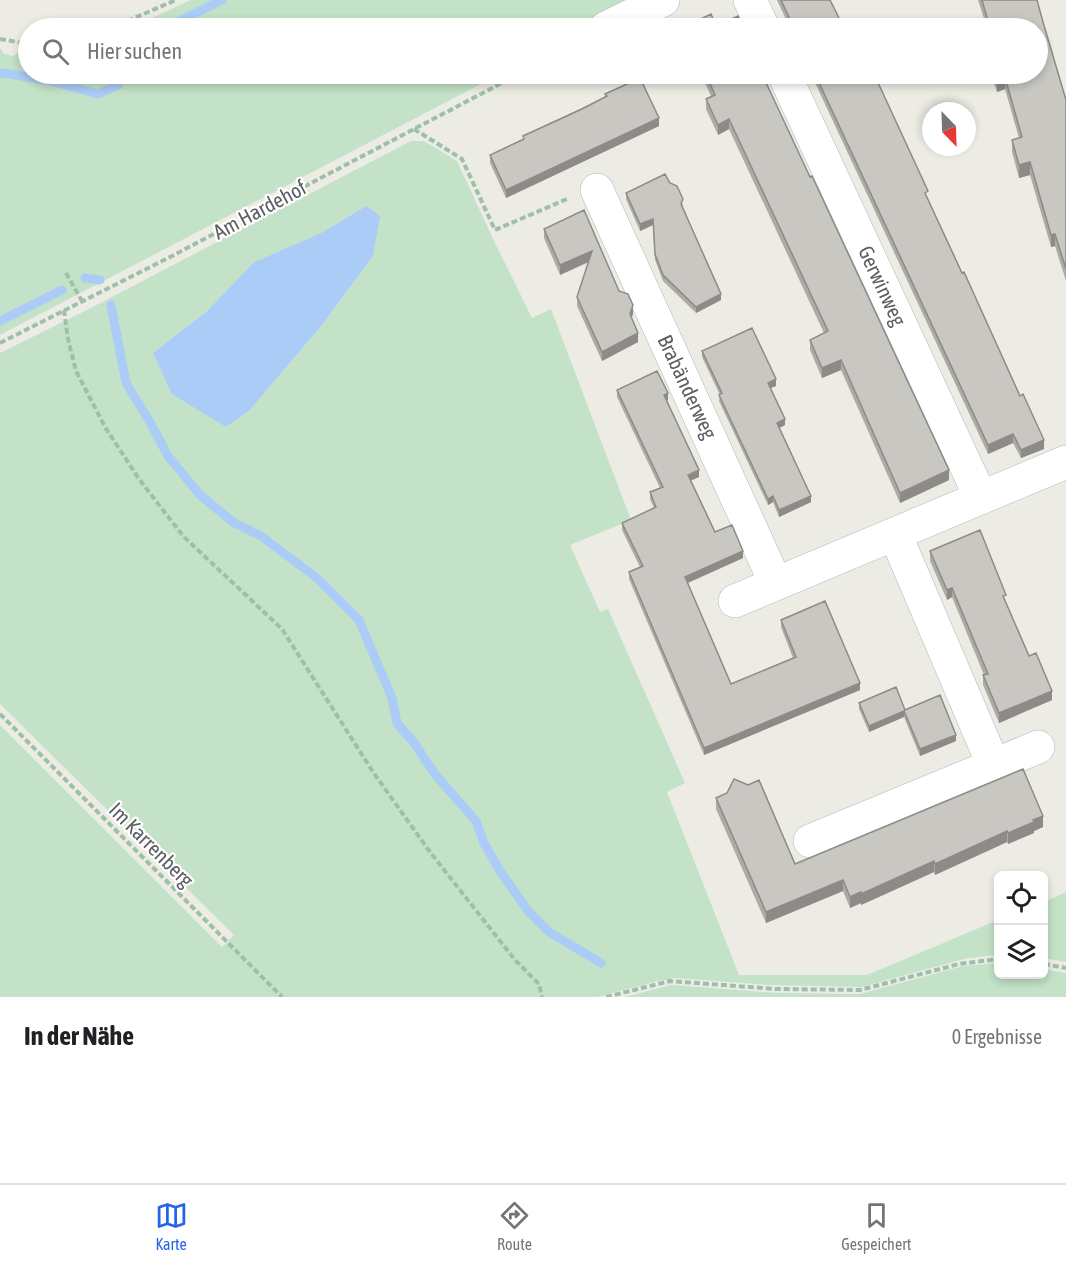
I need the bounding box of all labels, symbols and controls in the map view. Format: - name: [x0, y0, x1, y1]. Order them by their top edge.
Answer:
- search box: [18, 18, 1048, 84]
- icon: search: [39, 35, 72, 68]
- text: Hier suchen: [87, 38, 182, 64]
- north arrow: [922, 102, 976, 156]
- street label: Am Hardehof: [209, 175, 310, 244]
- street label: Gerwinweg: [854, 242, 912, 329]
- street label: Brabänderweg: [653, 331, 722, 442]
- street label: Im Karrenberg: [105, 797, 199, 891]
- map controls: [994, 871, 1048, 979]
- button: locate: [994, 871, 1048, 925]
- button: layers: [994, 925, 1048, 979]
- text: In der Nähe: [24, 1021, 134, 1051]
- text: 0 Ergebnisse: [952, 1025, 1042, 1048]
- tab: Karte: [155, 1199, 188, 1253]
- tab: Route: [497, 1199, 532, 1253]
- tab: Gespeichert: [841, 1199, 911, 1253]

